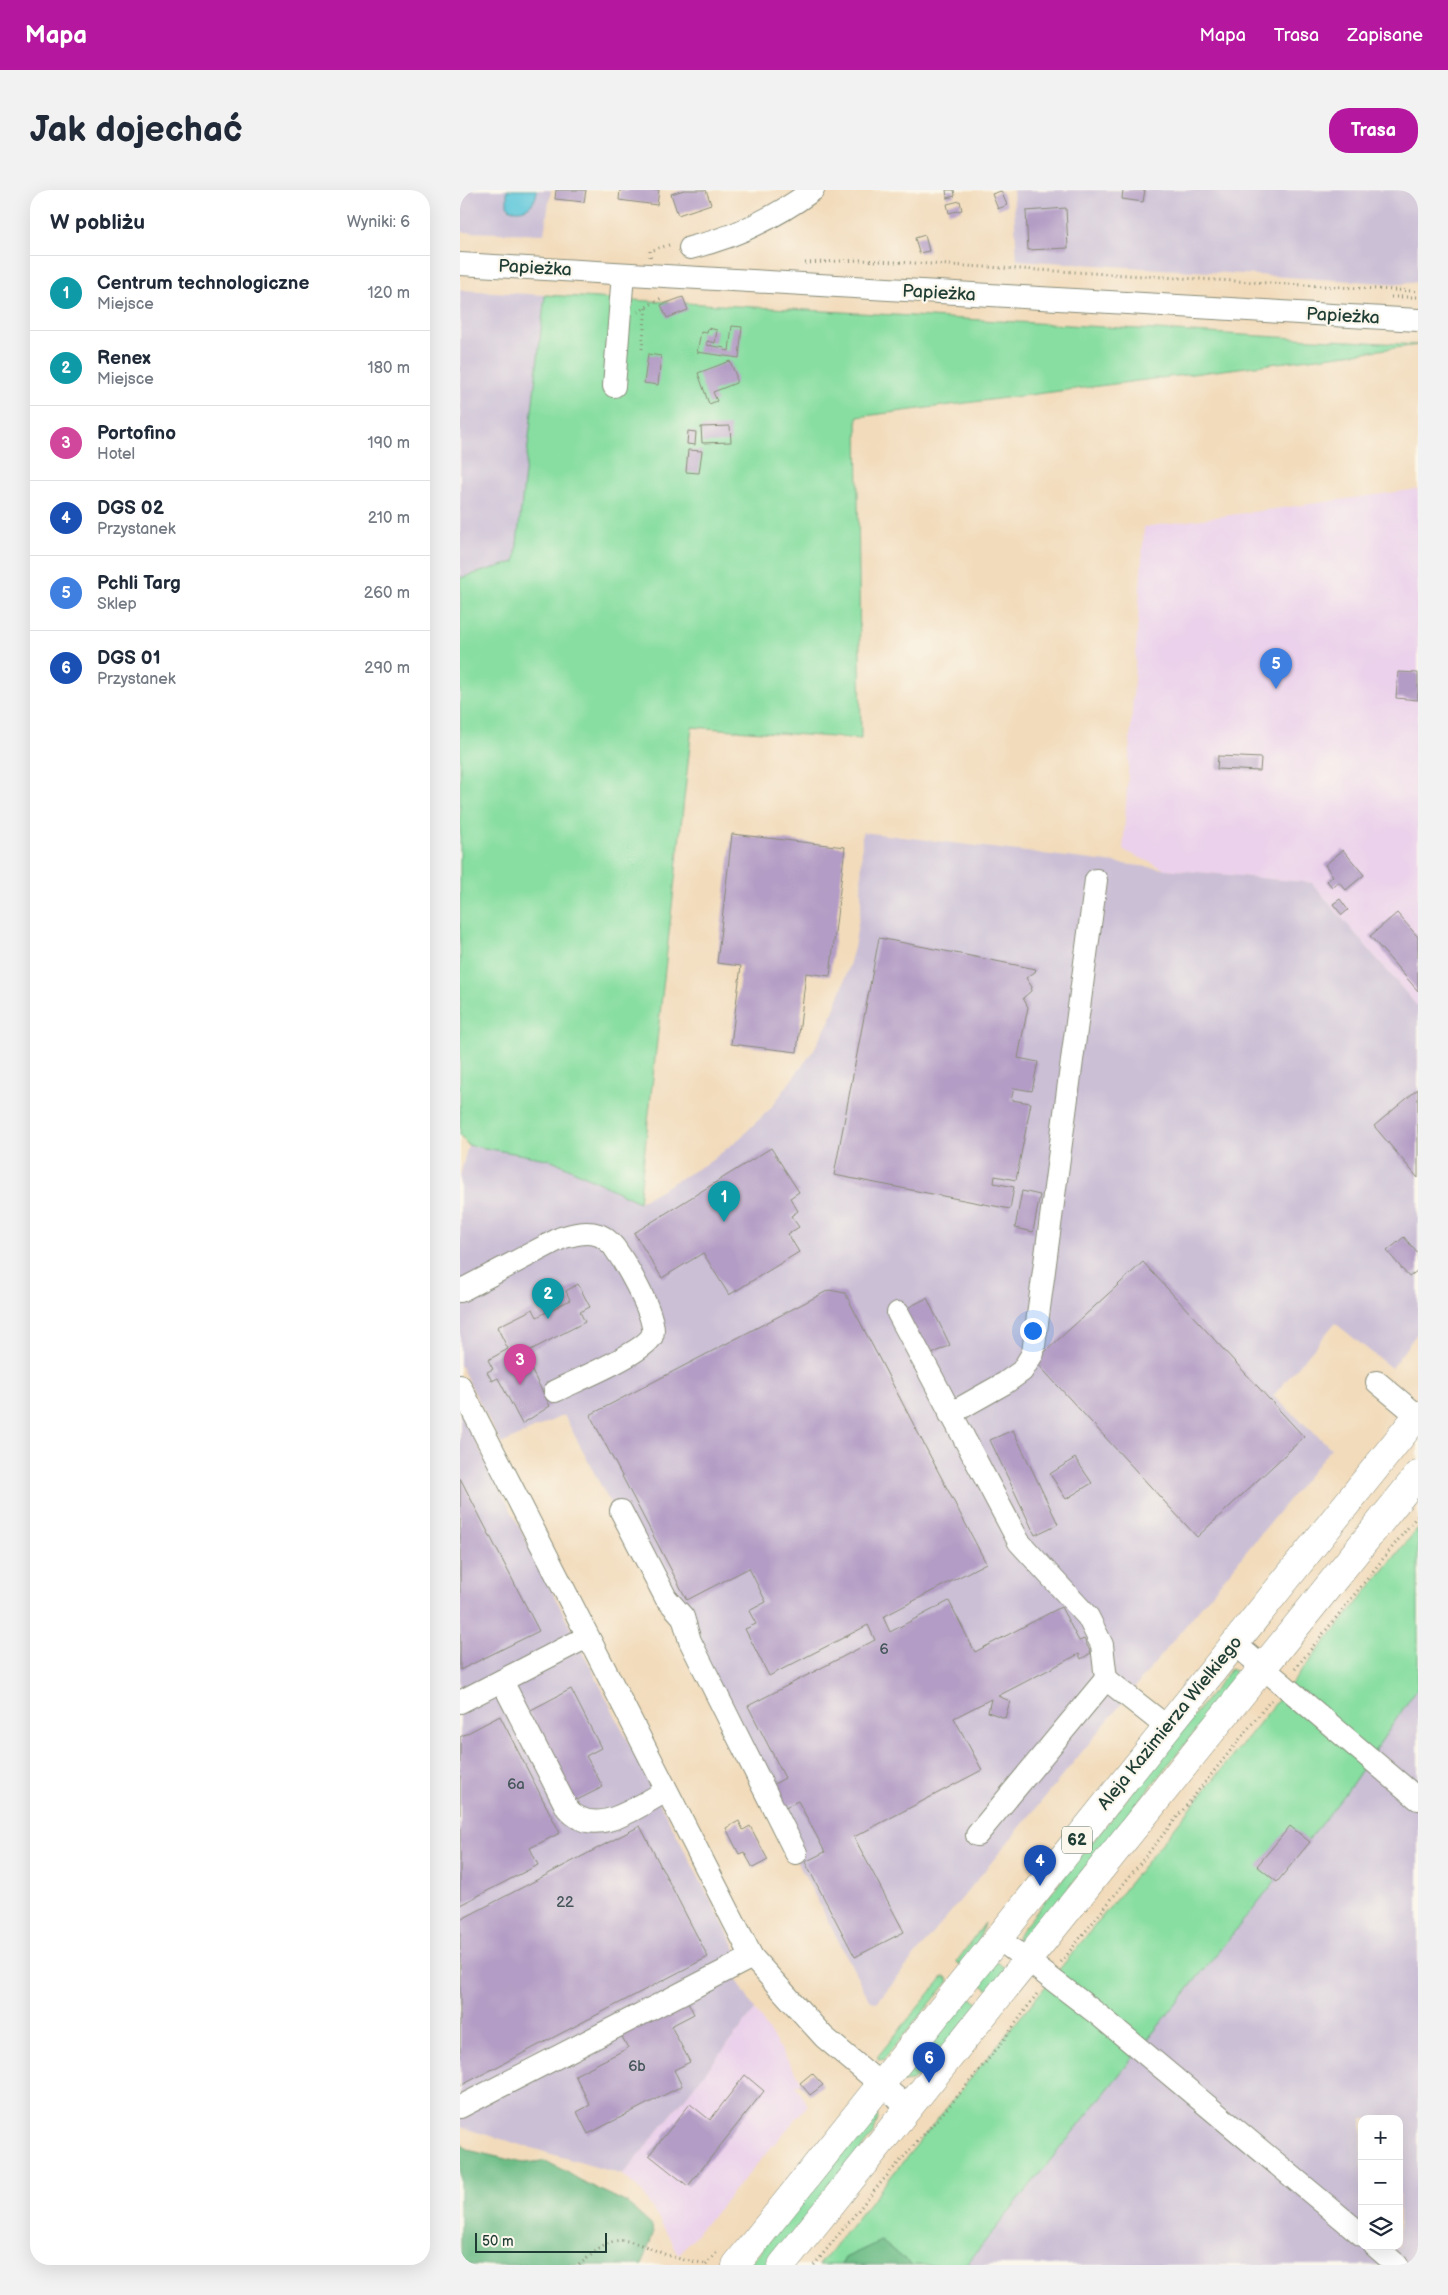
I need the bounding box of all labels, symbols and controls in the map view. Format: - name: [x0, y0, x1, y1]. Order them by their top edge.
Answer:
- text: Mapa: [25, 21, 87, 50]
- text: Mapa: [1199, 25, 1246, 46]
- text: Trasa: [1274, 25, 1319, 46]
- text: Zapisane: [1347, 25, 1423, 46]
- button: Trasa: [1329, 108, 1418, 153]
- text: Jak dojechać: [30, 109, 243, 152]
- text: W pobliżu: [50, 210, 145, 235]
- text: Wyniki: 6: [347, 213, 410, 232]
- street label: Papieżka: [498, 256, 572, 280]
- text: Centrum technologiczne: [97, 272, 309, 295]
- street label: Papieżka: [902, 281, 976, 305]
- text: 1: [63, 284, 69, 303]
- text: 120 m: [367, 284, 410, 303]
- text: Miejsce: [97, 295, 154, 314]
- street label: Papieżka: [1306, 304, 1380, 328]
- text: Renex: [97, 347, 151, 370]
- text: 2: [61, 359, 71, 378]
- text: 180 m: [368, 359, 410, 378]
- text: Miejsce: [97, 370, 154, 389]
- text: Portofino: [97, 422, 176, 445]
- text: 3: [61, 434, 71, 453]
- text: 190 m: [368, 434, 410, 453]
- text: Hotel: [97, 445, 135, 464]
- text: DGS 02: [97, 497, 164, 520]
- text: 4: [61, 509, 71, 528]
- text: 210 m: [368, 509, 410, 528]
- text: Przystanek: [97, 520, 176, 539]
- text: Pchli Targ: [97, 572, 181, 595]
- text: 5: [61, 584, 71, 603]
- text: 260 m: [364, 584, 410, 603]
- text: Sklep: [97, 595, 137, 614]
- text: DGS 01: [97, 647, 161, 670]
- pin: 5: [1260, 648, 1292, 689]
- text: 6: [61, 659, 71, 678]
- text: 290 m: [364, 659, 410, 678]
- text: Przystanek: [97, 670, 176, 689]
- pin: 1: [708, 1181, 740, 1222]
- pin: 2: [532, 1278, 564, 1319]
- your location: [1020, 1318, 1046, 1344]
- pin: 3: [504, 1344, 536, 1385]
- street label: Aleja Kazimierza Wielkiego: [1093, 1632, 1247, 1814]
- house number: 6: [879, 1640, 889, 1659]
- house number: 6a: [507, 1775, 525, 1794]
- road number: 62: [1062, 1826, 1092, 1854]
- pin: 4: [1024, 1845, 1056, 1886]
- house number: 22: [556, 1893, 574, 1912]
- pin: 6: [913, 2042, 945, 2083]
- house number: 6b: [628, 2057, 646, 2076]
- map controls: [1358, 2115, 1403, 2250]
- button: +: [1358, 2115, 1403, 2160]
- button: −: [1358, 2160, 1403, 2205]
- button: layers: [1358, 2205, 1403, 2250]
- scale bar: [475, 2230, 608, 2253]
- text: 50 m: [482, 2233, 514, 2250]

